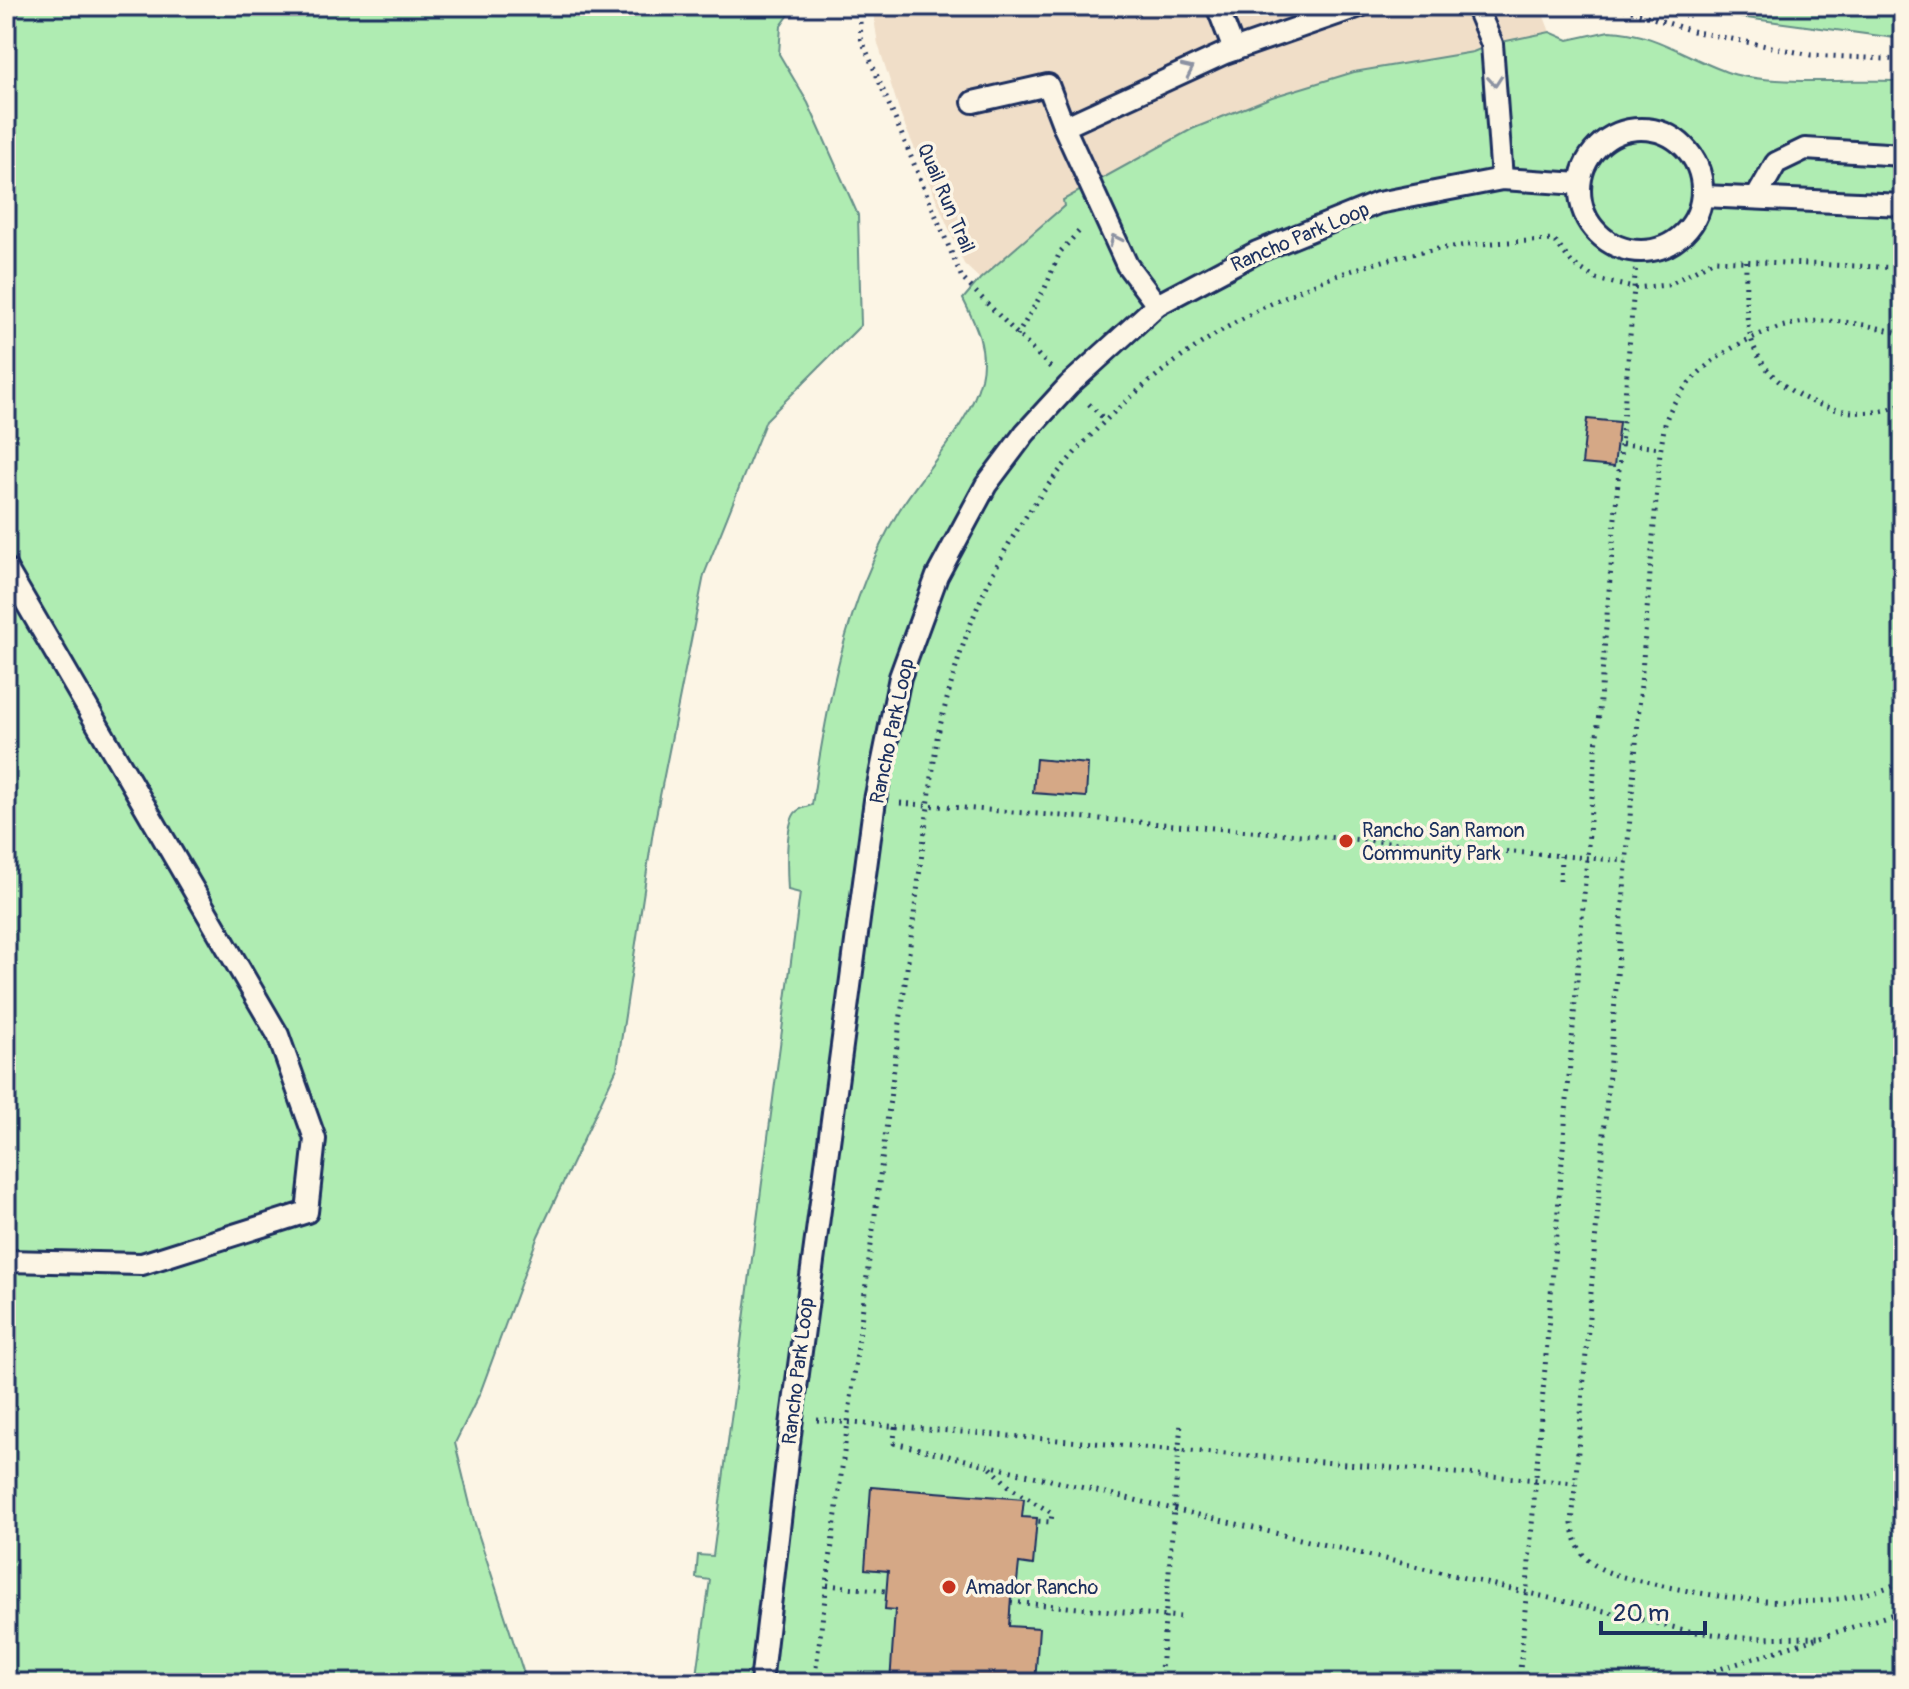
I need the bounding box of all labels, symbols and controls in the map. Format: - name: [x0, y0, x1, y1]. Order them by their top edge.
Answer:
- one-way arrow: [1180, 64, 1195, 80]
- one-way arrow: [1486, 75, 1503, 88]
- street label: Quail Run Trail: [912, 139, 980, 257]
- street label: Rancho Park Loop: [1227, 197, 1373, 277]
- one-way arrow: [1109, 234, 1125, 248]
- street label: Rancho Park Loop: [864, 656, 920, 806]
- place label: Rancho San Ramon Community Park: [1362, 818, 1525, 866]
- marker: Rancho San Ramon Community Park: [1337, 832, 1355, 850]
- street label: Rancho Park Loop: [777, 1296, 819, 1446]
- place label: Amador Rancho: [965, 1575, 1098, 1600]
- marker: Amador Rancho: [940, 1578, 958, 1596]
- scale bar: [1601, 1585, 1705, 1635]
- text: 20 m: [1613, 1599, 1669, 1628]

